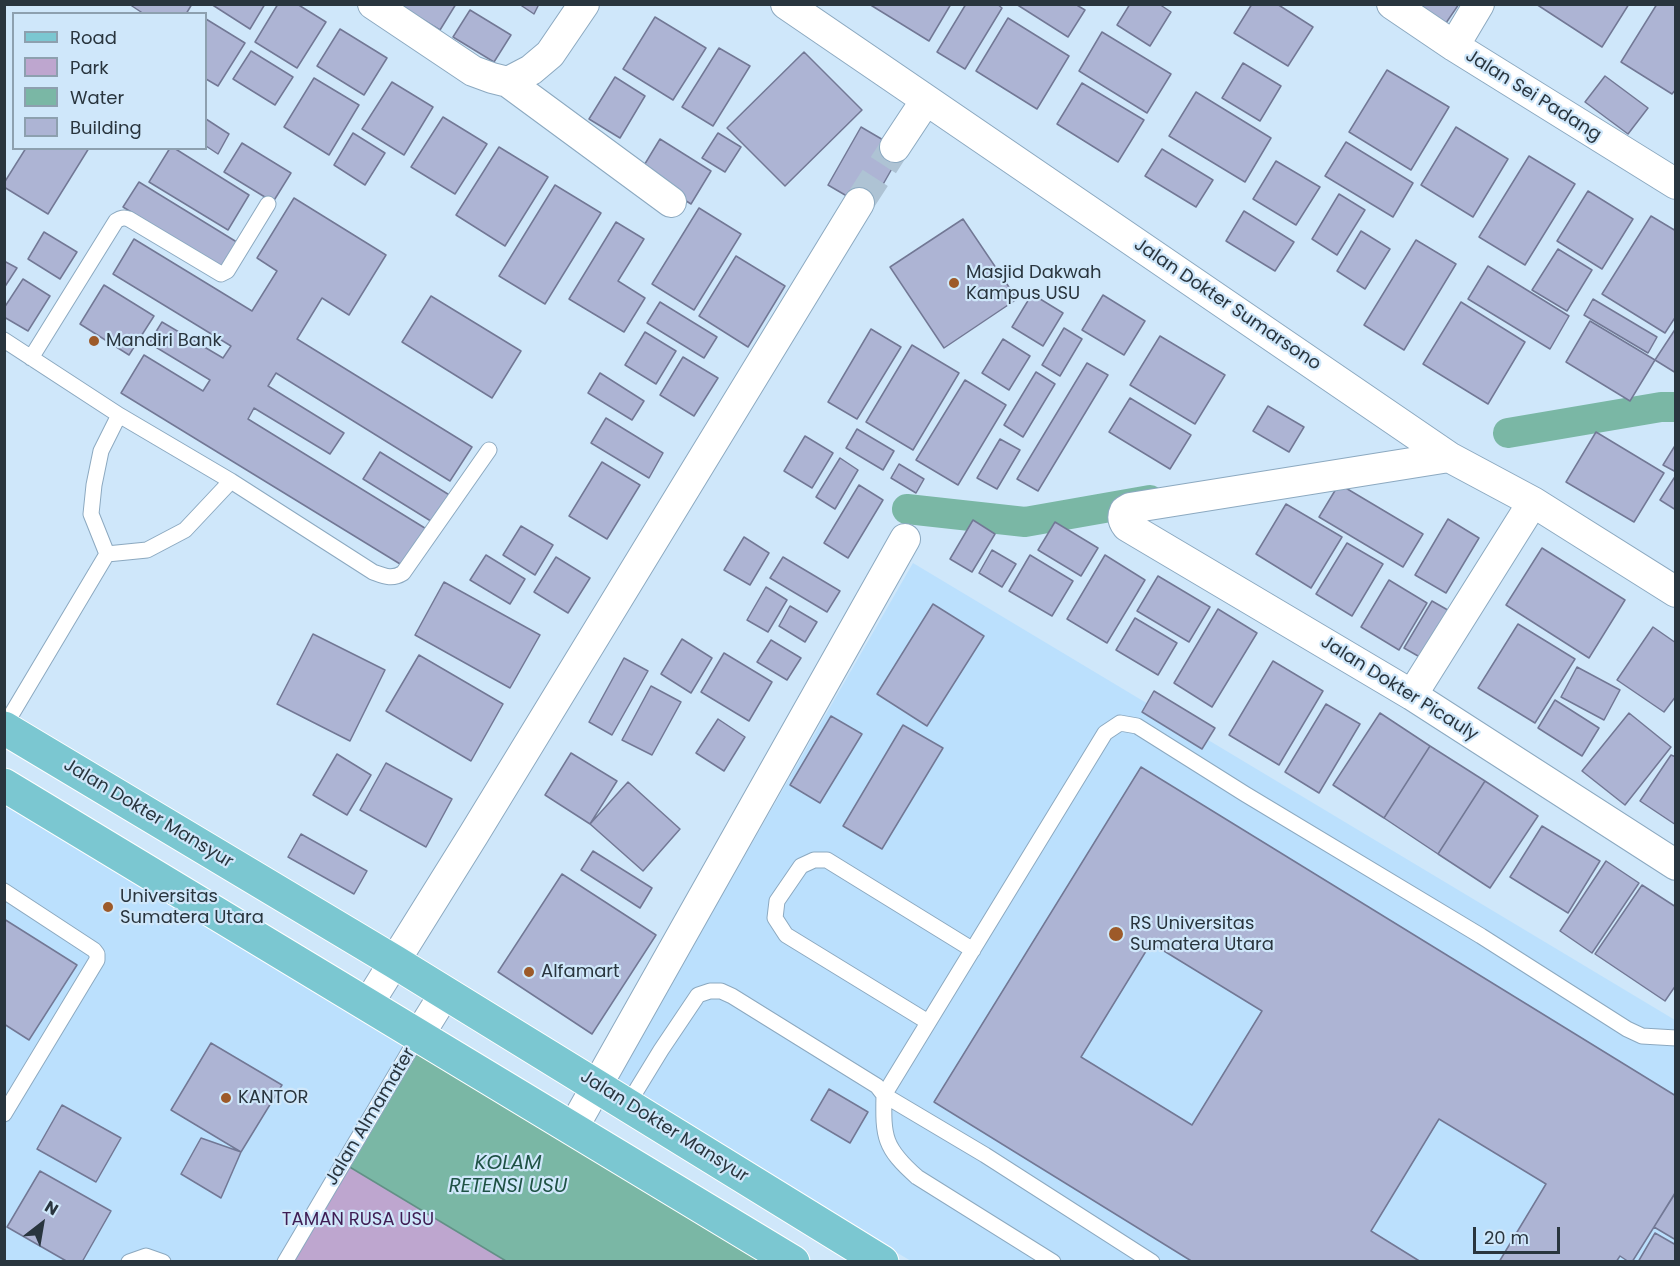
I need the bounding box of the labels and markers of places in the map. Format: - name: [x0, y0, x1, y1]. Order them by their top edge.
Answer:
- place label: Masjid Dakwah Kampus USU: [966, 262, 1102, 304]
- marker: Masjid Dakwah Kampus USU: [947, 276, 961, 290]
- place label: Mandiri Bank: [106, 330, 222, 352]
- marker: Mandiri Bank: [87, 334, 101, 348]
- place label: Universitas Sumatera Utara: [120, 886, 264, 928]
- marker: Universitas Sumatera Utara: [101, 900, 115, 914]
- place label: RS Universitas Sumatera Utara: [1130, 913, 1274, 956]
- marker: RS Universitas Sumatera Utara: [1107, 925, 1125, 943]
- place label: Alfamart: [541, 961, 620, 983]
- marker: Alfamart: [522, 965, 536, 979]
- place label: KANTOR: [238, 1087, 308, 1109]
- marker: KANTOR: [219, 1091, 233, 1105]

